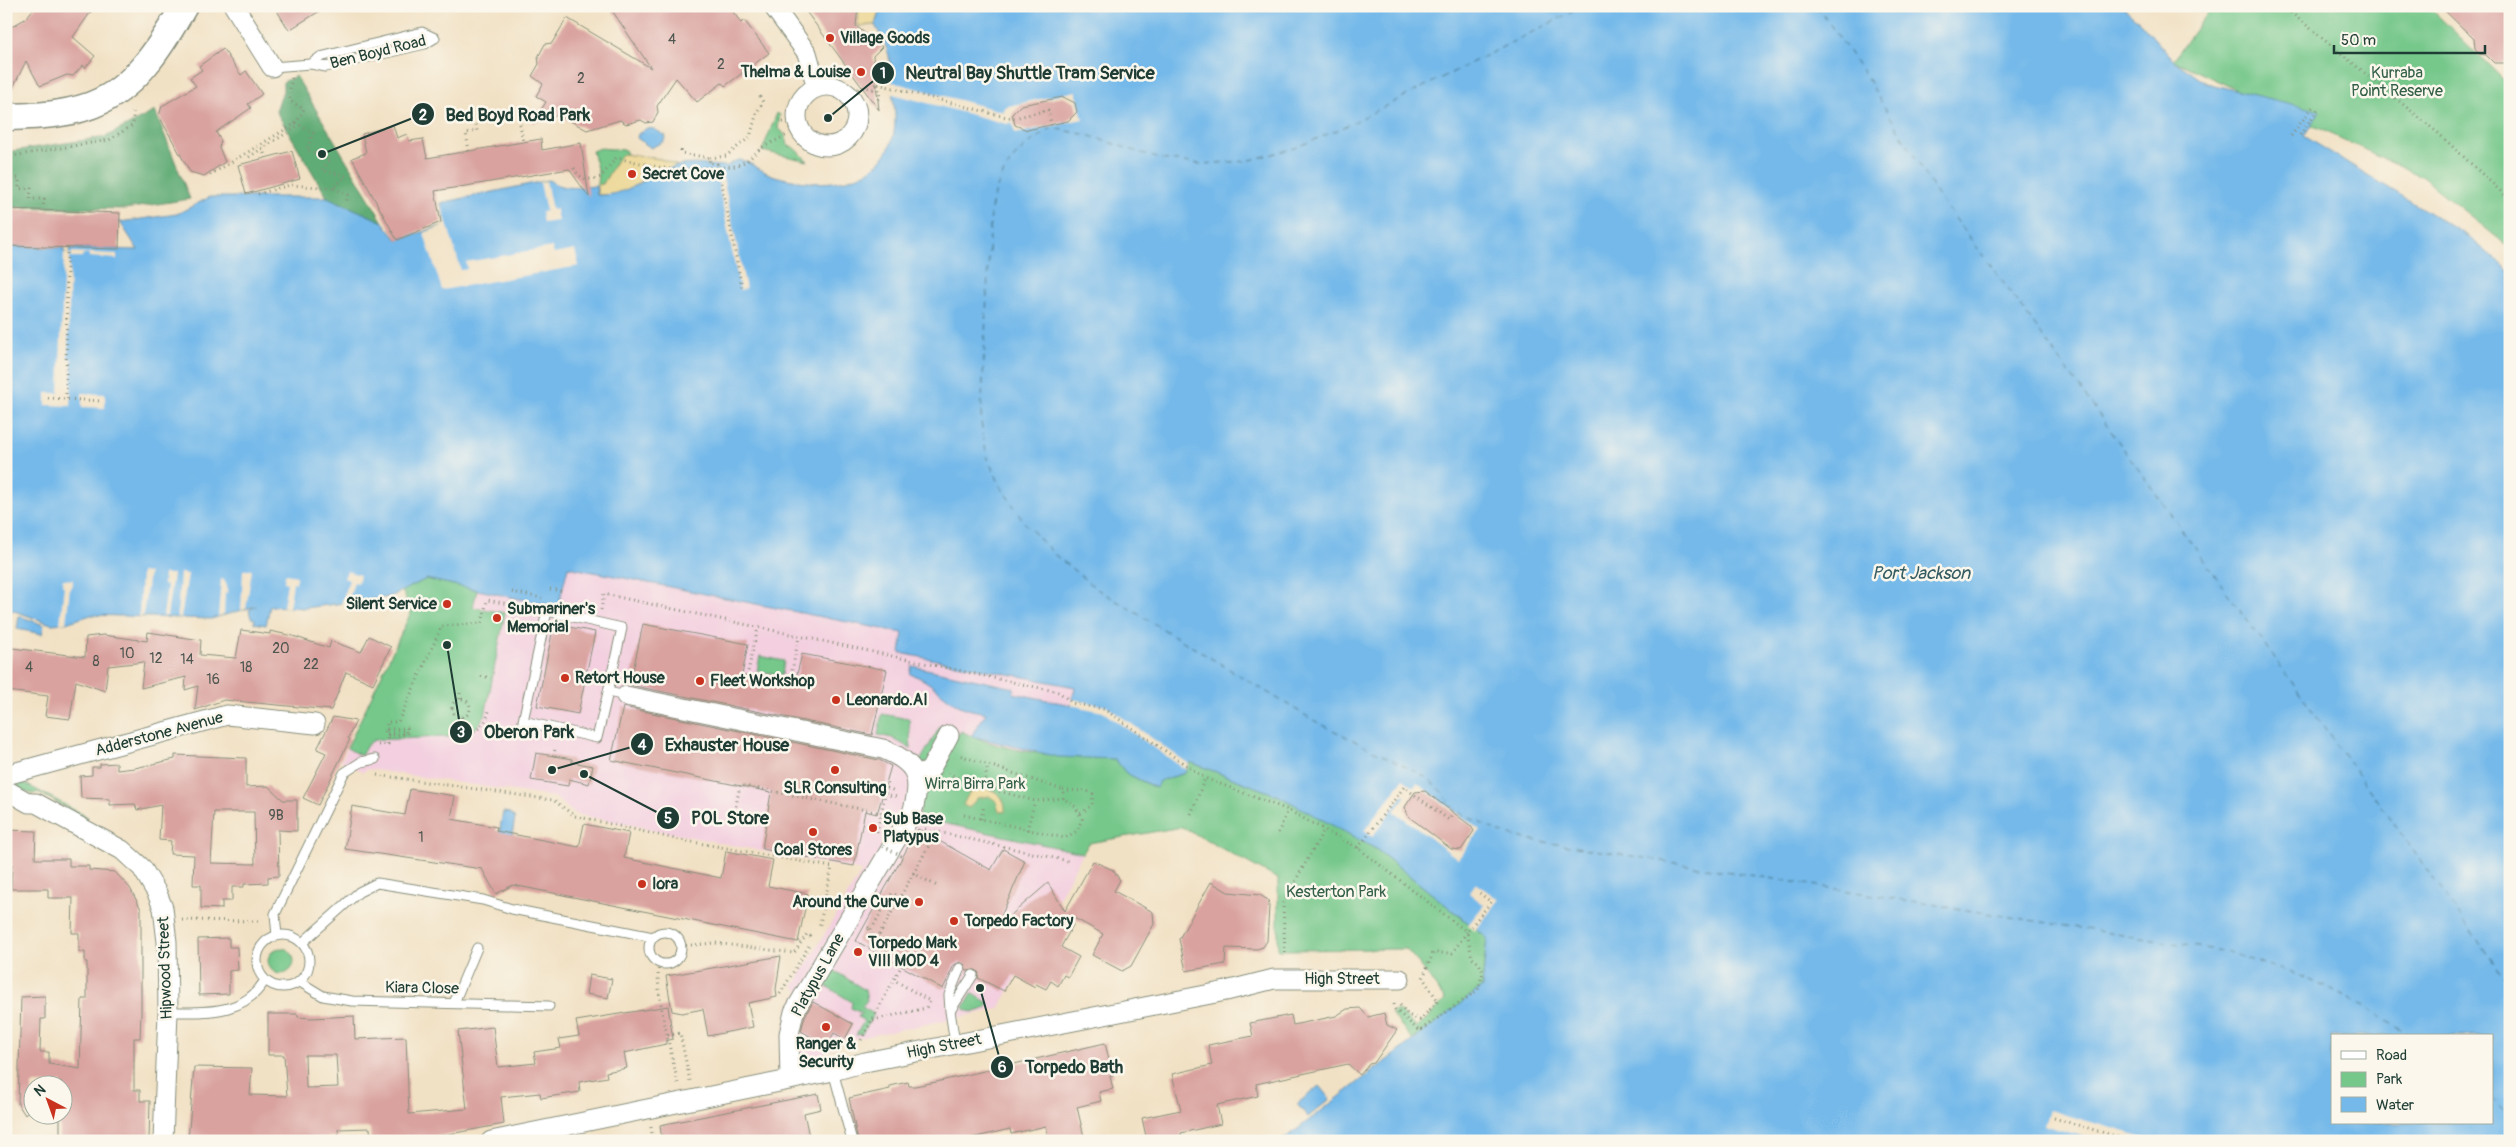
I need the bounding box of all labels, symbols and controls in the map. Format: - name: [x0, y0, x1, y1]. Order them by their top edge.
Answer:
- scale bar: [2334, 22, 2485, 54]
- place label: Village Goods: [840, 28, 931, 48]
- street label: Ben Boyd Road: [328, 30, 428, 74]
- house number: 4: [668, 31, 676, 48]
- text: 50 m: [2341, 31, 2376, 50]
- marker: Village Goods: [824, 32, 836, 44]
- house number: 2: [717, 56, 725, 73]
- callout: Neutral Bay Shuttle Tram Service: [870, 56, 1164, 89]
- place label: Thelma & Louise: [740, 62, 852, 82]
- text: Neutral Bay Shuttle Tram Service: [905, 62, 1156, 85]
- park label: Kurraba Point Reserve: [2351, 63, 2443, 101]
- text: 1: [880, 64, 886, 83]
- marker: Thelma & Louise: [855, 66, 867, 78]
- house number: 2: [577, 70, 585, 87]
- callout: Bed Boyd Road Park: [410, 98, 600, 131]
- text: Bed Boyd Road Park: [446, 104, 591, 127]
- text: 2: [419, 106, 427, 125]
- place label: Secret Cove: [642, 164, 725, 184]
- marker: Secret Cove: [626, 168, 638, 180]
- water label: Port Jackson: [1872, 562, 1971, 585]
- place label: Silent Service: [346, 594, 438, 614]
- marker: Silent Service: [441, 598, 453, 610]
- place label: Submariner's Memorial: [507, 599, 596, 637]
- marker: Submariner's Memorial: [491, 612, 503, 624]
- house number: 20: [272, 640, 290, 657]
- house number: 10: [119, 645, 135, 662]
- house number: 12: [149, 650, 163, 667]
- house number: 14: [180, 651, 194, 668]
- house number: 8: [92, 653, 100, 670]
- house number: 22: [303, 656, 319, 673]
- house number: 4: [25, 659, 33, 676]
- house number: 18: [240, 659, 252, 676]
- place label: Retort House: [575, 668, 666, 688]
- house number: 16: [206, 671, 220, 688]
- place label: Fleet Workshop: [710, 671, 815, 691]
- marker: Retort House: [559, 672, 571, 684]
- marker: Fleet Workshop: [694, 675, 706, 687]
- place label: Leonardo.AI: [846, 690, 928, 710]
- marker: Leonardo.AI: [830, 694, 842, 706]
- street label: Adderstone Avenue: [93, 707, 225, 761]
- callout: Oberon Park: [449, 715, 584, 748]
- text: Oberon Park: [484, 721, 575, 744]
- text: 3: [457, 723, 465, 742]
- callout: Exhauster House: [629, 728, 799, 761]
- text: Exhauster House: [665, 734, 790, 757]
- text: 4: [638, 736, 647, 755]
- marker: SLR Consulting: [829, 764, 841, 776]
- park label: Wirra Birra Park: [924, 774, 1026, 794]
- place label: SLR Consulting: [783, 778, 887, 798]
- callout: POL Store: [656, 801, 779, 834]
- house number: 9B: [268, 807, 284, 824]
- text: POL Store: [691, 807, 770, 830]
- text: 5: [664, 809, 672, 828]
- place label: Sub Base Platypus: [883, 809, 944, 847]
- marker: Sub Base Platypus: [867, 822, 879, 834]
- marker: Coal Stores: [807, 826, 819, 838]
- house number: 1: [418, 829, 424, 846]
- place label: Coal Stores: [774, 840, 853, 860]
- place label: Iora: [652, 874, 679, 894]
- marker: Iora: [636, 878, 648, 890]
- park label: Kesterton Park: [1286, 882, 1386, 902]
- place label: Around the Curve: [792, 892, 910, 912]
- marker: Around the Curve: [913, 896, 925, 908]
- place label: Torpedo Factory: [963, 911, 1073, 931]
- marker: Torpedo Factory: [948, 915, 960, 927]
- street label: Hipwood Street: [153, 916, 177, 1020]
- street label: Platypus Lane: [787, 930, 849, 1020]
- place label: Torpedo Mark VIII MOD 4: [867, 933, 957, 971]
- marker: Torpedo Mark VIII MOD 4: [852, 946, 864, 958]
- street label: High Street: [1304, 969, 1380, 989]
- street label: Kiara Close: [385, 977, 459, 999]
- marker: Ranger & Security: [820, 1021, 832, 1033]
- street label: High Street: [905, 1029, 984, 1063]
- place label: Ranger & Security: [796, 1034, 856, 1072]
- legend: [2331, 1034, 2494, 1124]
- text: Road: [2376, 1046, 2407, 1065]
- callout: Torpedo Bath: [990, 1050, 1133, 1083]
- text: Torpedo Bath: [1024, 1056, 1124, 1079]
- text: 6: [998, 1058, 1007, 1077]
- text: Park: [2376, 1070, 2403, 1089]
- north arrow: [22, 1074, 72, 1124]
- text: N: [31, 1081, 49, 1100]
- text: Water: [2376, 1096, 2415, 1115]

